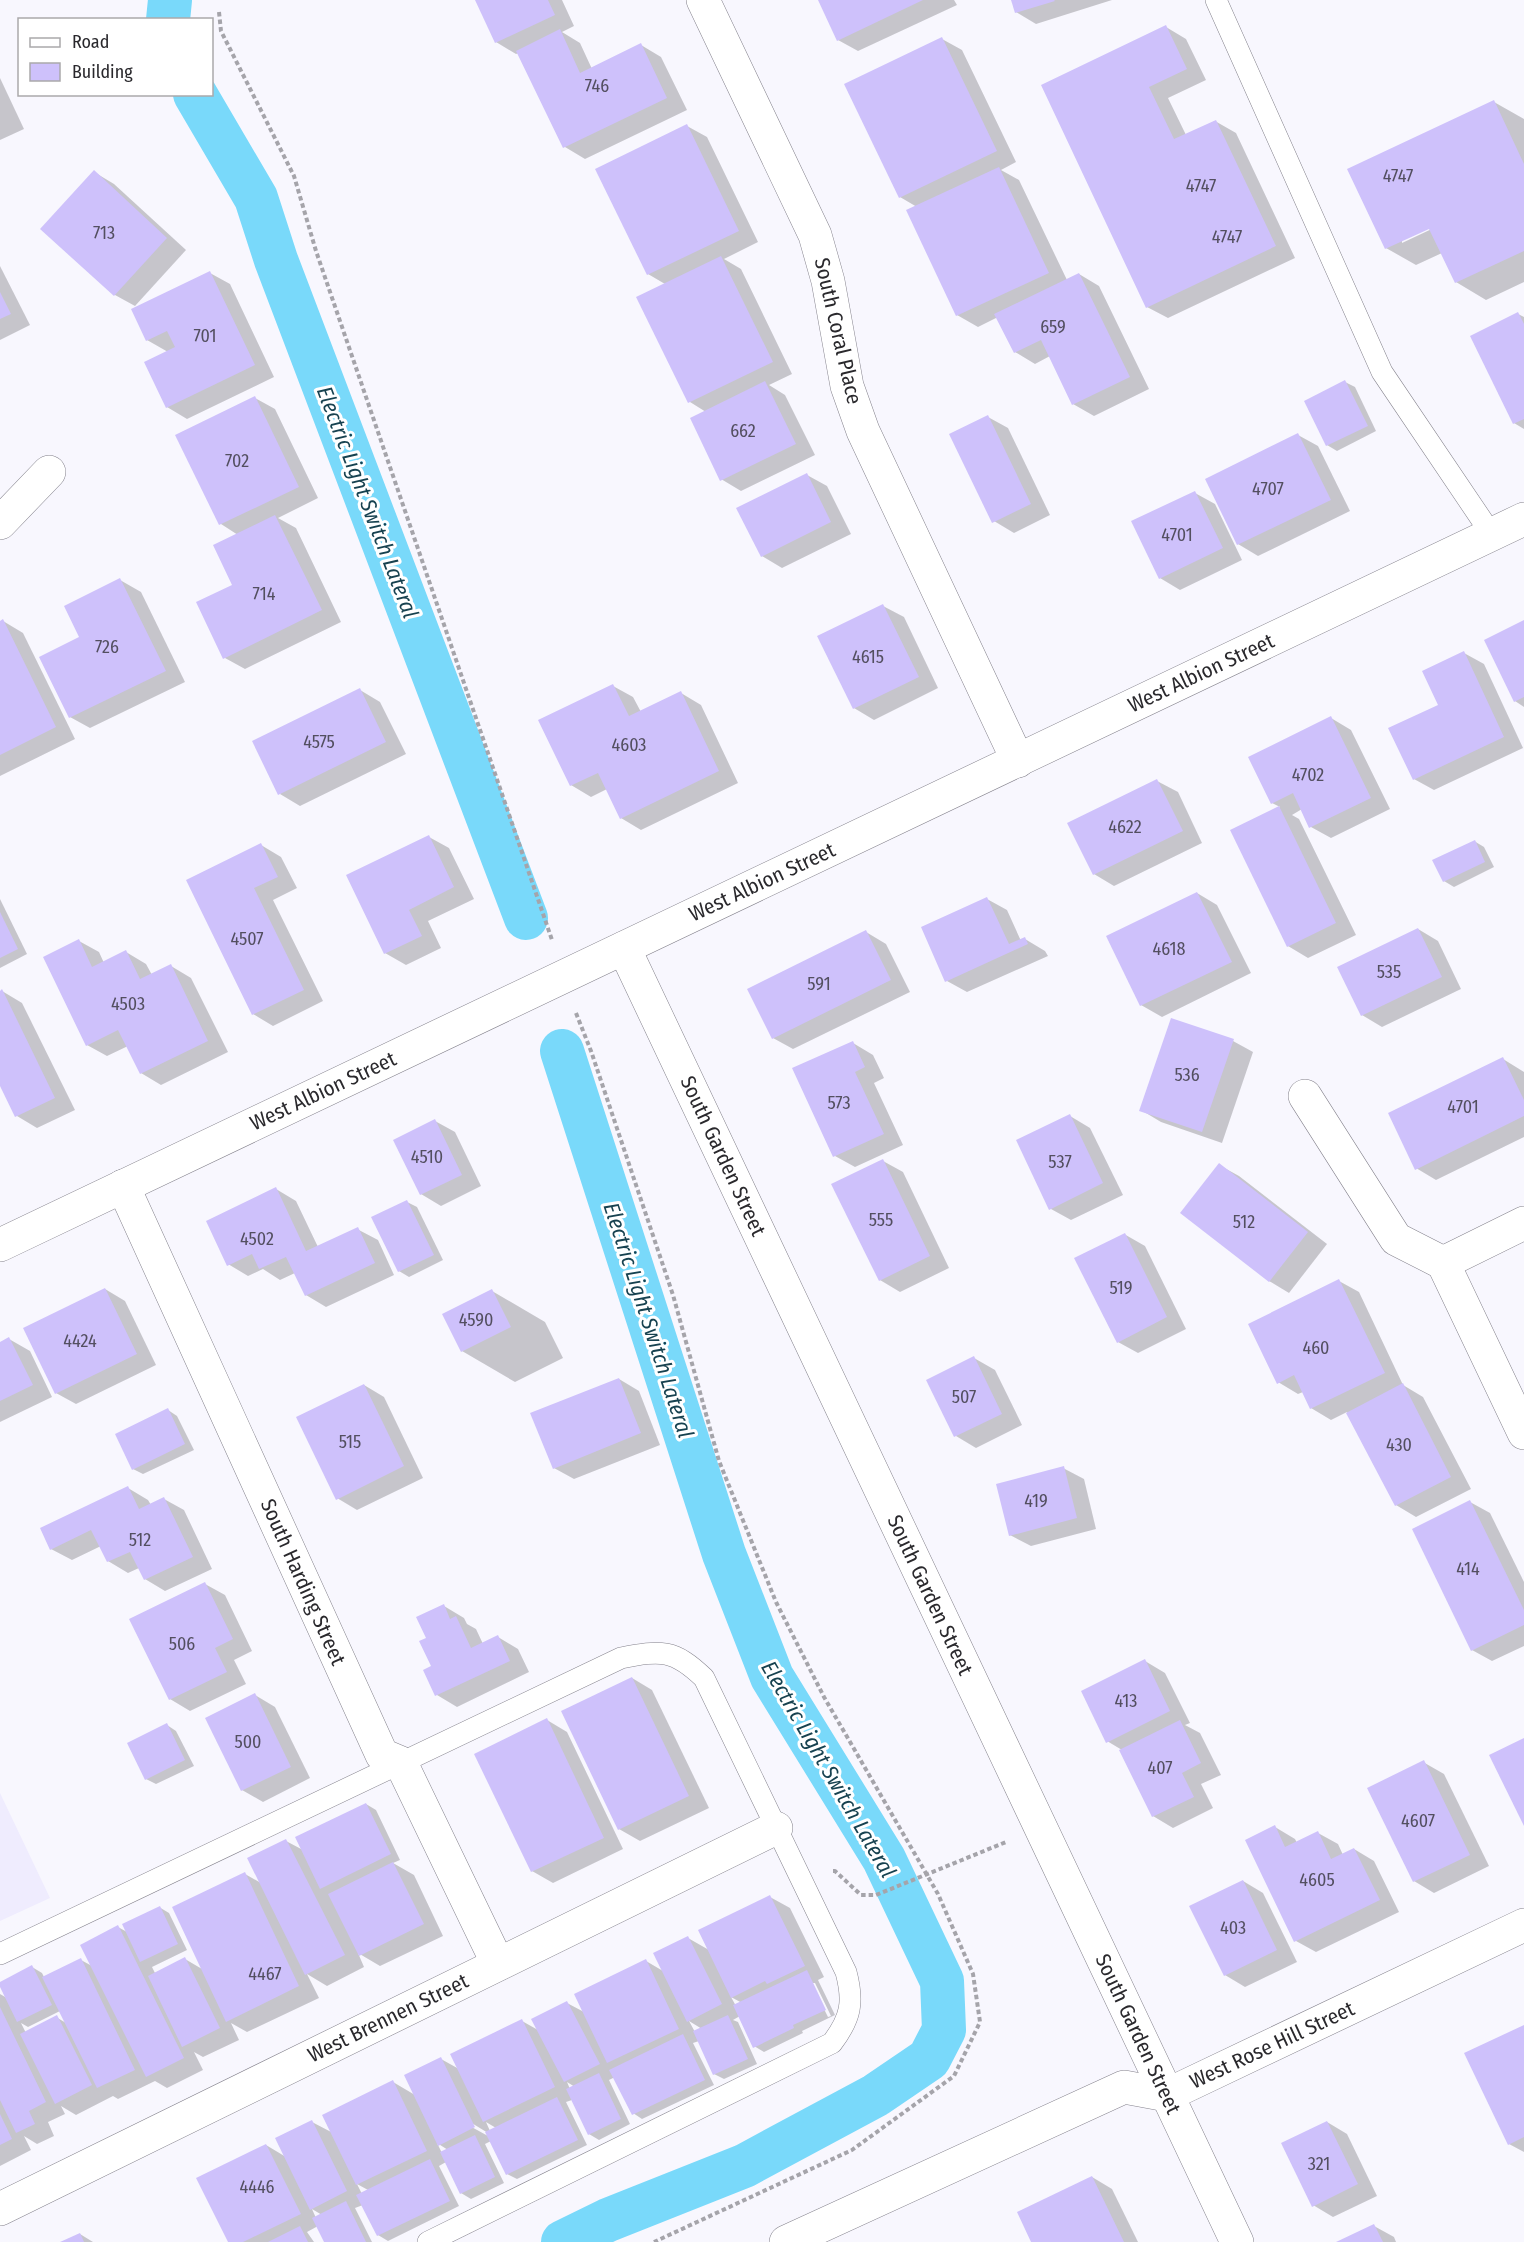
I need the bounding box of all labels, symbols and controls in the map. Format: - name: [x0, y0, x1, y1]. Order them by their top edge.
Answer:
- legend: [18, 18, 213, 96]
- text: Road: [72, 31, 109, 53]
- text: Building: [72, 61, 133, 83]
- house number: 746: [585, 75, 609, 97]
- house number: 4747: [1383, 165, 1413, 187]
- house number: 4747: [1186, 175, 1216, 197]
- house number: 713: [93, 222, 115, 244]
- house number: 4747: [1212, 226, 1242, 248]
- street label: South Coral Place: [809, 255, 867, 407]
- house number: 659: [1040, 316, 1066, 338]
- house number: 701: [193, 325, 217, 347]
- water label: Electric Light Switch Lateral: [311, 382, 424, 622]
- house number: 662: [730, 420, 756, 442]
- house number: 702: [225, 450, 249, 472]
- house number: 4707: [1252, 478, 1284, 500]
- house number: 4701: [1161, 524, 1193, 546]
- house number: 714: [253, 583, 276, 605]
- street label: West Albion Street: [1124, 628, 1278, 718]
- house number: 726: [95, 636, 119, 658]
- house number: 4615: [852, 646, 884, 668]
- house number: 4575: [303, 731, 335, 753]
- house number: 4603: [612, 734, 646, 756]
- house number: 4702: [1292, 764, 1324, 786]
- house number: 4622: [1108, 816, 1142, 838]
- street label: West Albion Street: [685, 837, 839, 927]
- house number: 4507: [230, 928, 264, 950]
- house number: 4618: [1153, 938, 1185, 960]
- house number: 535: [1377, 961, 1401, 983]
- house number: 591: [807, 973, 831, 995]
- house number: 4503: [111, 993, 145, 1015]
- street label: West Albion Street: [246, 1046, 400, 1136]
- house number: 536: [1174, 1064, 1200, 1086]
- street label: South Garden Street: [675, 1072, 772, 1240]
- house number: 573: [827, 1092, 851, 1114]
- house number: 4701: [1447, 1096, 1479, 1118]
- house number: 4510: [411, 1146, 443, 1168]
- house number: 537: [1048, 1151, 1072, 1173]
- water label: Electric Light Switch Lateral: [598, 1199, 699, 1442]
- house number: 555: [869, 1209, 893, 1231]
- house number: 512: [1233, 1211, 1255, 1233]
- house number: 4502: [240, 1228, 274, 1250]
- house number: 519: [1109, 1277, 1133, 1299]
- house number: 4590: [459, 1309, 493, 1331]
- house number: 4424: [63, 1330, 97, 1352]
- house number: 460: [1302, 1337, 1330, 1359]
- house number: 507: [952, 1386, 976, 1408]
- house number: 515: [339, 1431, 361, 1453]
- house number: 430: [1386, 1434, 1412, 1456]
- house number: 419: [1024, 1490, 1048, 1512]
- street label: South Harding Street: [255, 1495, 351, 1669]
- street label: South Garden Street: [882, 1511, 979, 1679]
- house number: 512: [129, 1529, 151, 1551]
- house number: 414: [1456, 1558, 1480, 1580]
- house number: 506: [169, 1633, 195, 1655]
- water label: Electric Light Switch Lateral: [755, 1656, 902, 1883]
- house number: 413: [1115, 1690, 1137, 1712]
- house number: 500: [234, 1731, 262, 1753]
- house number: 407: [1147, 1757, 1173, 1779]
- house number: 4607: [1401, 1810, 1435, 1832]
- house number: 4605: [1299, 1869, 1335, 1891]
- house number: 403: [1220, 1917, 1246, 1939]
- street label: South Garden Street: [1090, 1950, 1187, 2118]
- house number: 4467: [248, 1963, 282, 1985]
- street label: West Brennen Street: [303, 1968, 473, 2068]
- street label: West Rose Hill Street: [1185, 1995, 1359, 2095]
- house number: 321: [1308, 2153, 1330, 2175]
- house number: 4446: [239, 2176, 275, 2198]

